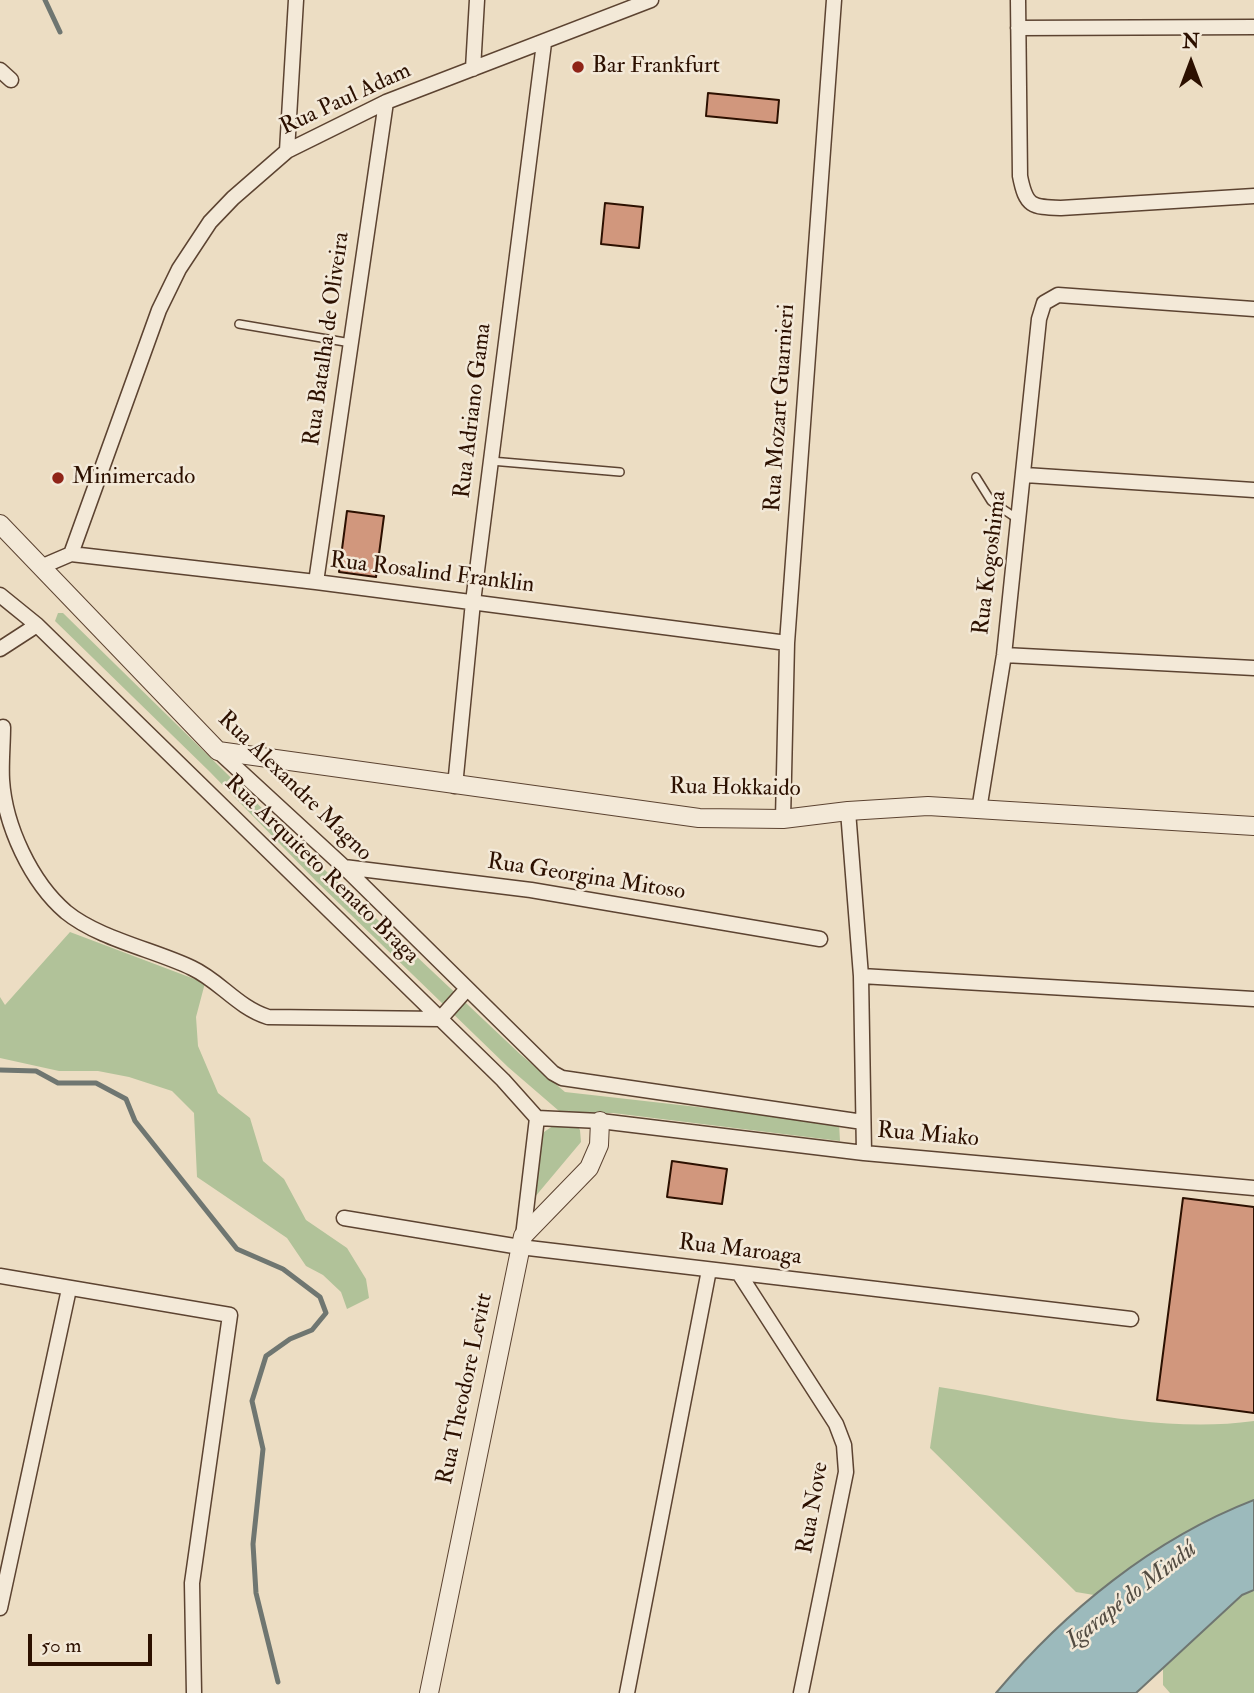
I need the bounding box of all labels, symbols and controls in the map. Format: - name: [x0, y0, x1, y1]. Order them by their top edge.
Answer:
- north arrow: [1156, 28, 1226, 98]
- text: N: [1182, 30, 1200, 54]
- place label: Bar Frankfurt: [592, 53, 720, 81]
- street label: Rua Paul Adam: [276, 58, 416, 142]
- marker: Bar Frankfurt: [570, 59, 586, 75]
- street label: Rua Batalha de Oliveira: [299, 230, 357, 448]
- street label: Rua Mozart Guarnieri: [760, 303, 802, 513]
- street label: Rua Adriano Gama: [450, 322, 498, 500]
- place label: Minimercado: [72, 464, 195, 492]
- marker: Minimercado: [50, 470, 66, 486]
- street label: Rua Kogoshima: [968, 489, 1014, 637]
- street label: Rua Rosalind Franklin: [328, 548, 536, 600]
- street label: Rua Alexandre Magno: [211, 706, 377, 868]
- street label: Rua Arquiteto Renato Braga: [218, 770, 424, 970]
- street label: Rua Hokkaido: [669, 774, 801, 804]
- street label: Rua Georgina Mitoso: [485, 849, 687, 907]
- street label: Rua Miako: [876, 1118, 980, 1154]
- street label: Rua Maroaga: [677, 1230, 803, 1272]
- street label: Rua Theodore Levitt: [432, 1291, 500, 1487]
- street label: Rua Nove: [792, 1460, 836, 1556]
- water label: Igarapé do Mindú: [1061, 1536, 1203, 1656]
- scale bar: [32, 1620, 156, 1664]
- text: 50 m: [41, 1632, 82, 1659]

